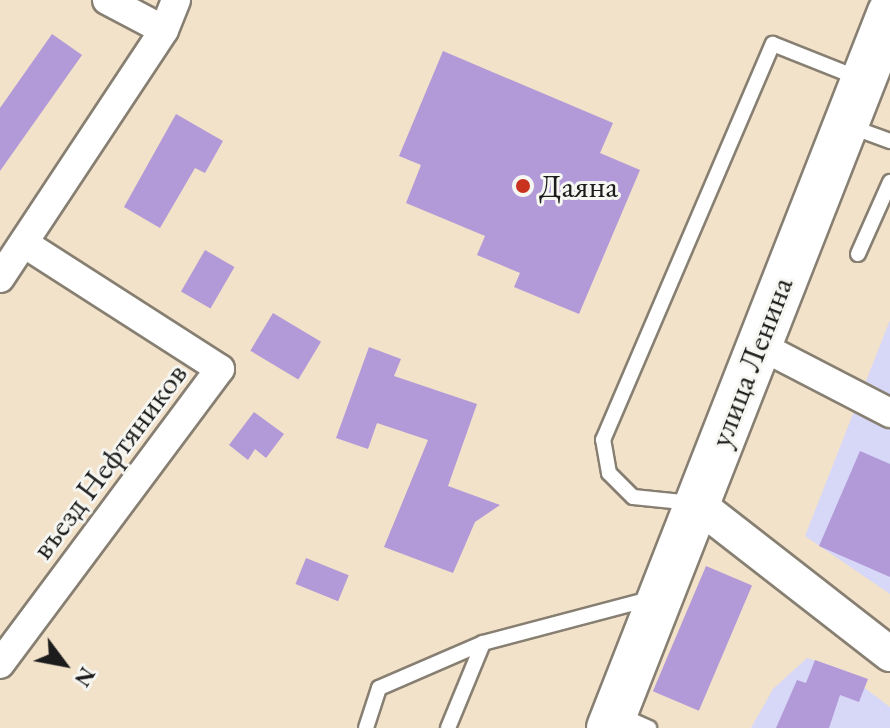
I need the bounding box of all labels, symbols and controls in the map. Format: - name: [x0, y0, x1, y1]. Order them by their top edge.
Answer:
- place label: Даяна: [539, 167, 618, 205]
- marker: Даяна: [514, 177, 532, 195]
- street label: улица Ленина: [701, 271, 801, 453]
- street label: въезд Нефтяников: [23, 356, 195, 566]
- north arrow: [24, 624, 104, 704]
- text: N: [68, 662, 102, 692]

